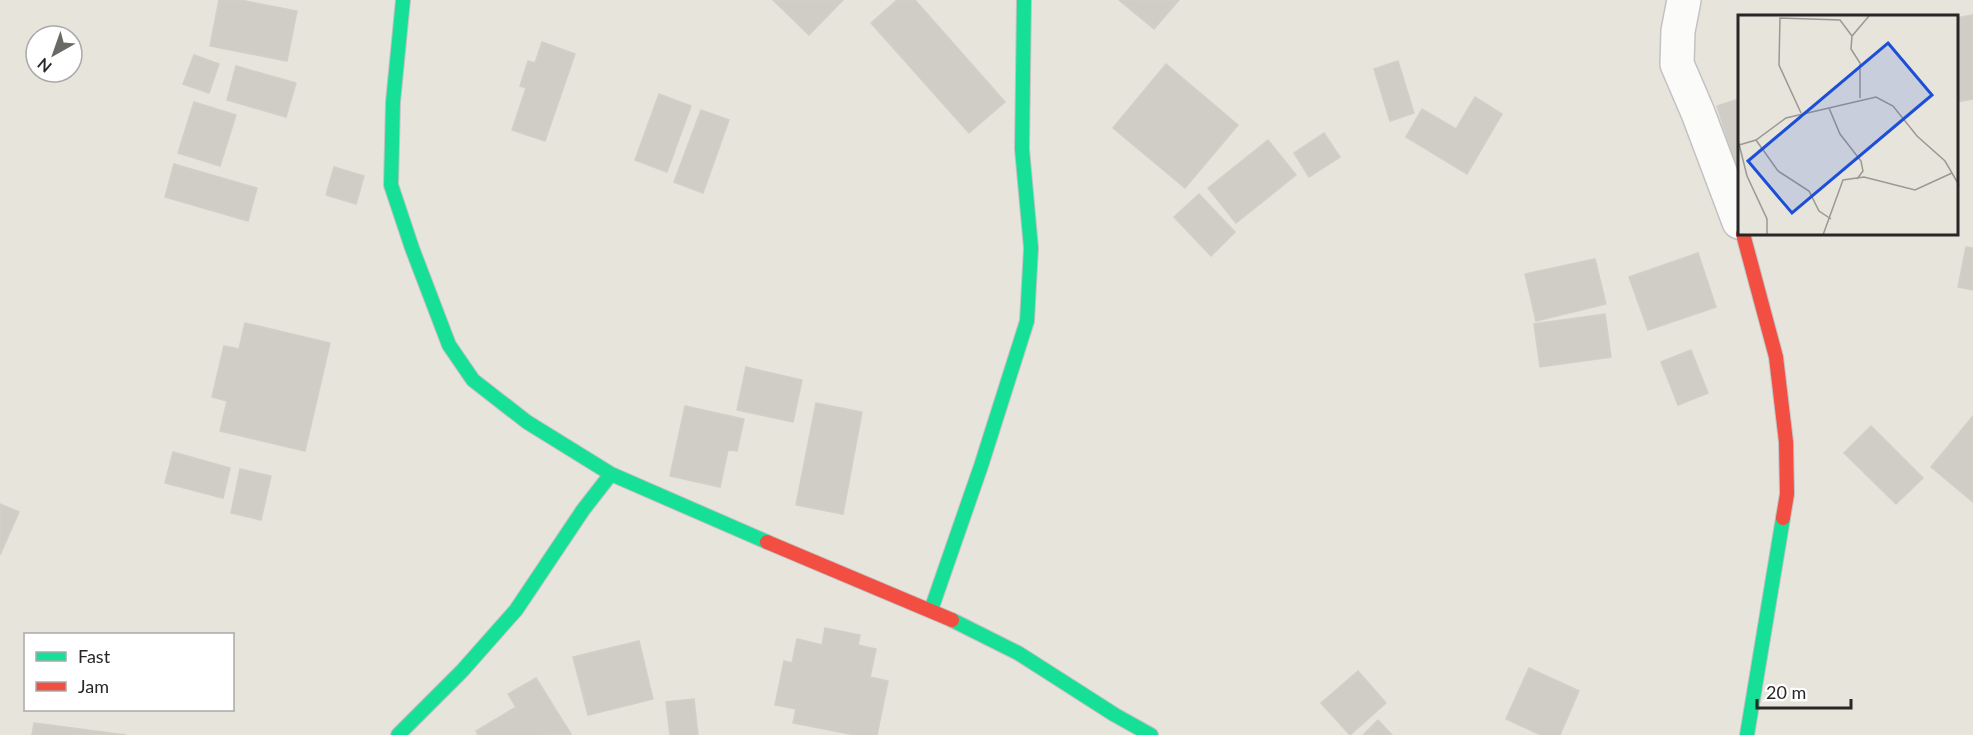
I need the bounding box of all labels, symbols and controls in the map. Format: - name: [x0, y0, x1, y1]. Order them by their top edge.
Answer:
- inset map: [1738, 15, 1958, 236]
- north arrow: [24, 24, 84, 84]
- text: N: [33, 55, 55, 77]
- legend: [24, 633, 234, 711]
- text: Fast: [78, 645, 111, 667]
- scale bar: [1757, 672, 1852, 710]
- text: Jam: [78, 675, 109, 697]
- text: 20 m: [1766, 681, 1806, 703]

